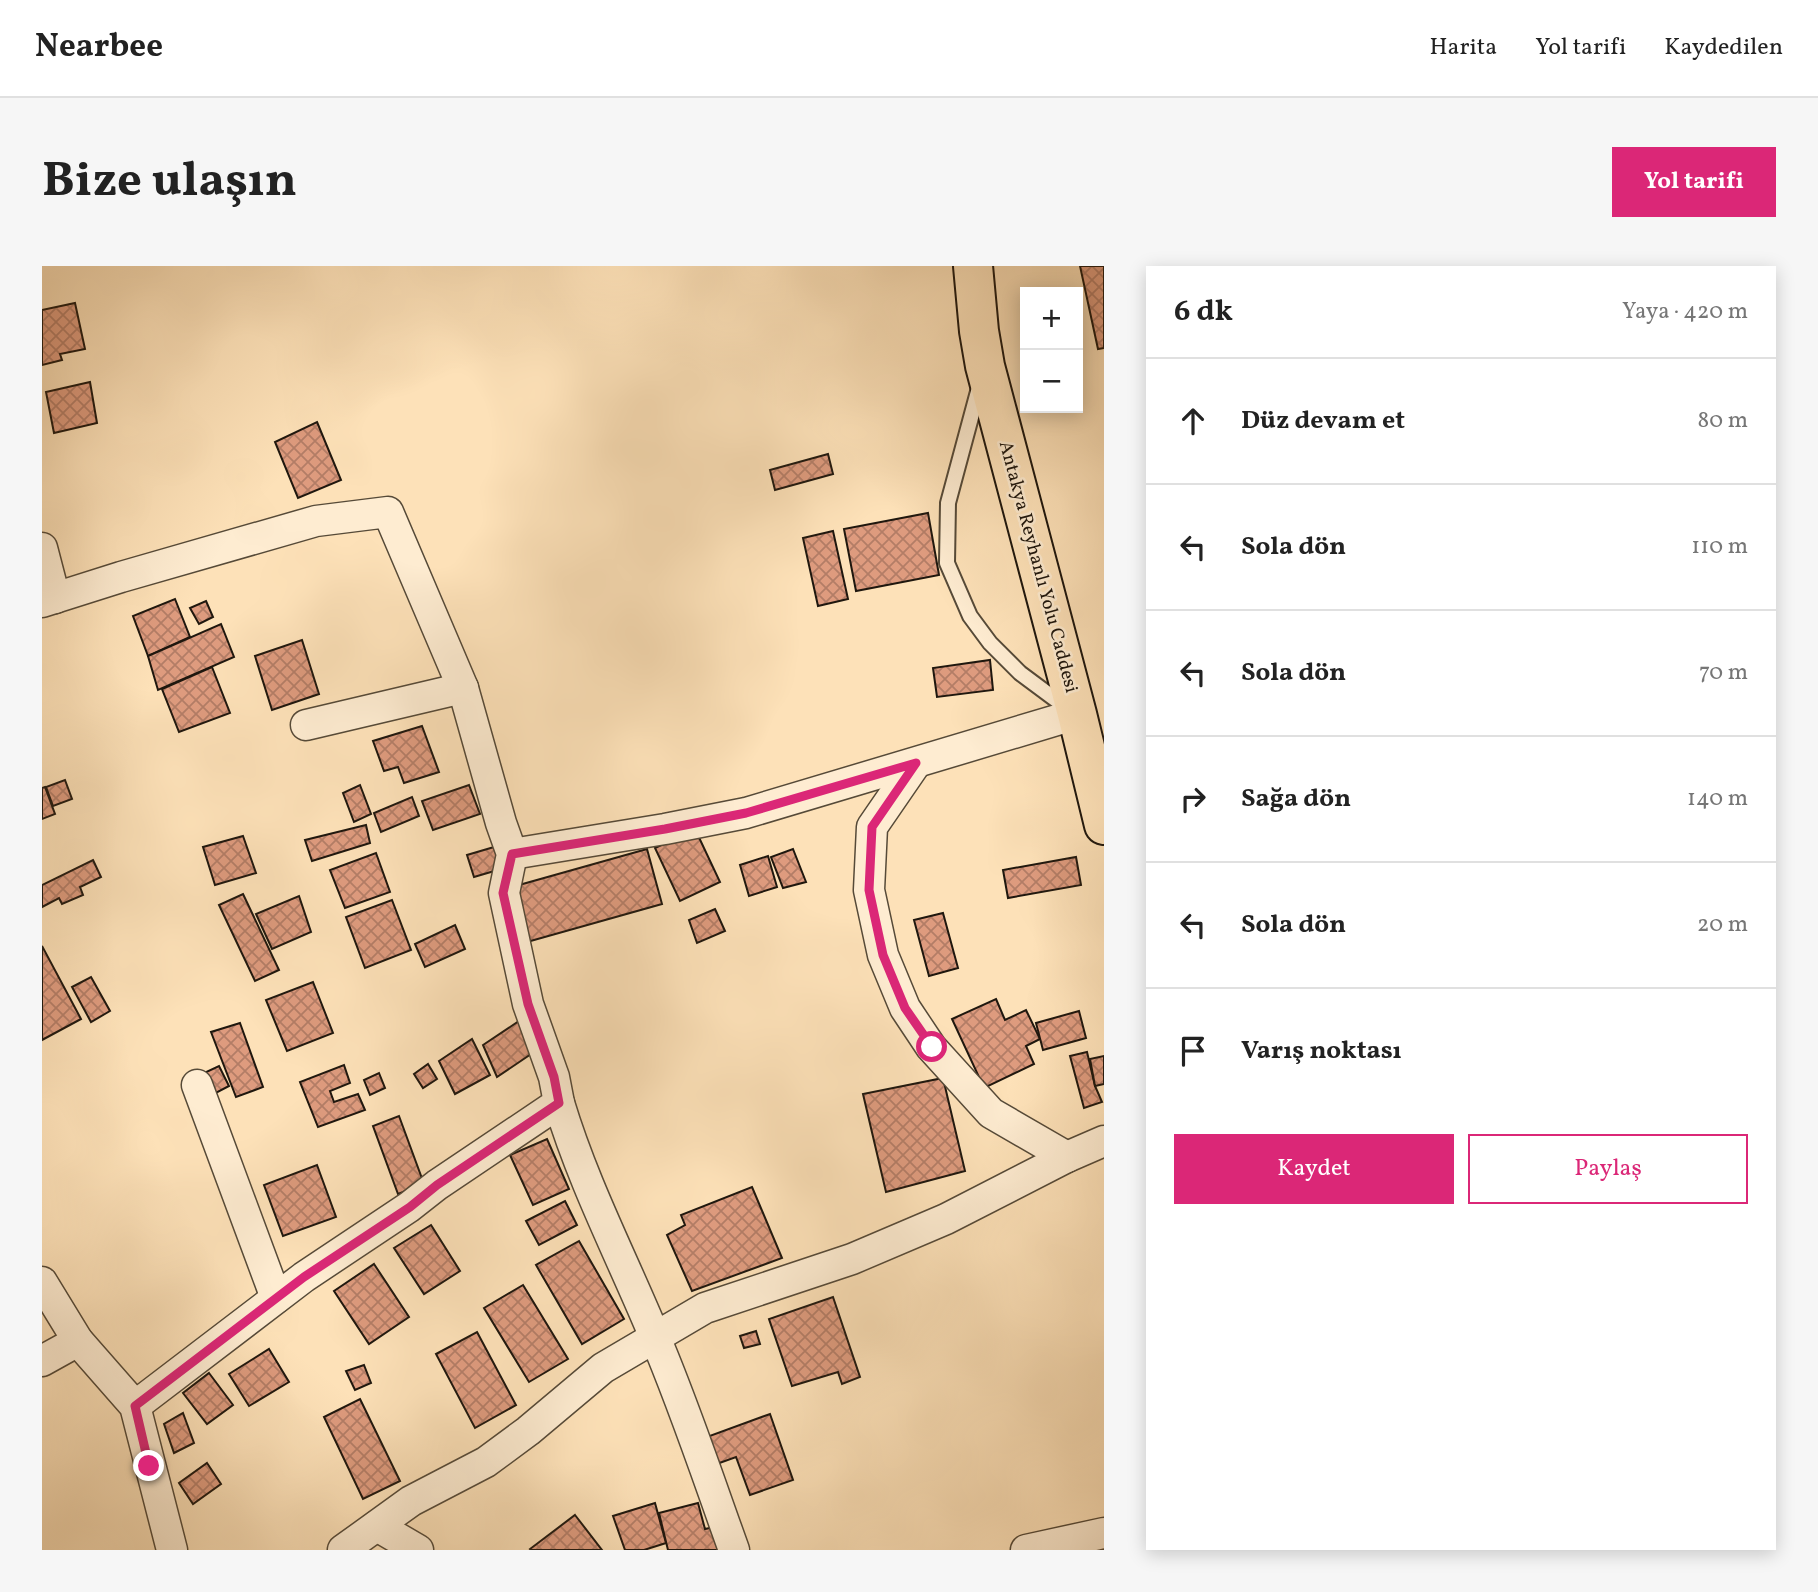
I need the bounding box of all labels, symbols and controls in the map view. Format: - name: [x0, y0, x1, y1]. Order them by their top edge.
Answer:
- text: Nearbee: [35, 25, 163, 71]
- text: Harita: [1430, 31, 1497, 65]
- text: Yol tarifi: [1535, 31, 1626, 65]
- text: Kaydedilen: [1664, 31, 1783, 65]
- button: Yol tarifi: [1612, 147, 1776, 217]
- text: Bize ulaşın: [42, 148, 297, 217]
- map controls: [1020, 287, 1083, 413]
- button: +: [1020, 287, 1083, 350]
- text: 6 dk: [1174, 291, 1233, 333]
- text: Yaya · 420 m: [1622, 296, 1748, 328]
- button: −: [1020, 350, 1083, 413]
- icon: ahead: [1174, 402, 1212, 440]
- text: Düz devam et: [1241, 403, 1405, 439]
- text: 80 m: [1698, 405, 1748, 437]
- street label: Antakya Reyhanlı Yolu Caddesi: [992, 438, 1084, 696]
- icon: left: [1174, 528, 1212, 566]
- text: Sola dön: [1241, 529, 1346, 565]
- text: 110 m: [1691, 531, 1748, 563]
- icon: left: [1174, 654, 1212, 692]
- text: Sola dön: [1241, 655, 1346, 691]
- text: 70 m: [1699, 657, 1748, 689]
- icon: right: [1174, 780, 1212, 818]
- text: Sağa dön: [1241, 781, 1351, 817]
- text: 140 m: [1687, 783, 1748, 815]
- icon: left: [1174, 906, 1212, 944]
- text: Sola dön: [1241, 907, 1346, 943]
- text: 20 m: [1697, 909, 1748, 941]
- route start: [916, 1031, 947, 1062]
- icon: arrive: [1174, 1032, 1212, 1070]
- text: Varış noktası: [1241, 1033, 1402, 1069]
- button: Kaydet: [1174, 1134, 1454, 1204]
- button: Paylaş: [1468, 1134, 1748, 1204]
- route end: [133, 1450, 164, 1481]

